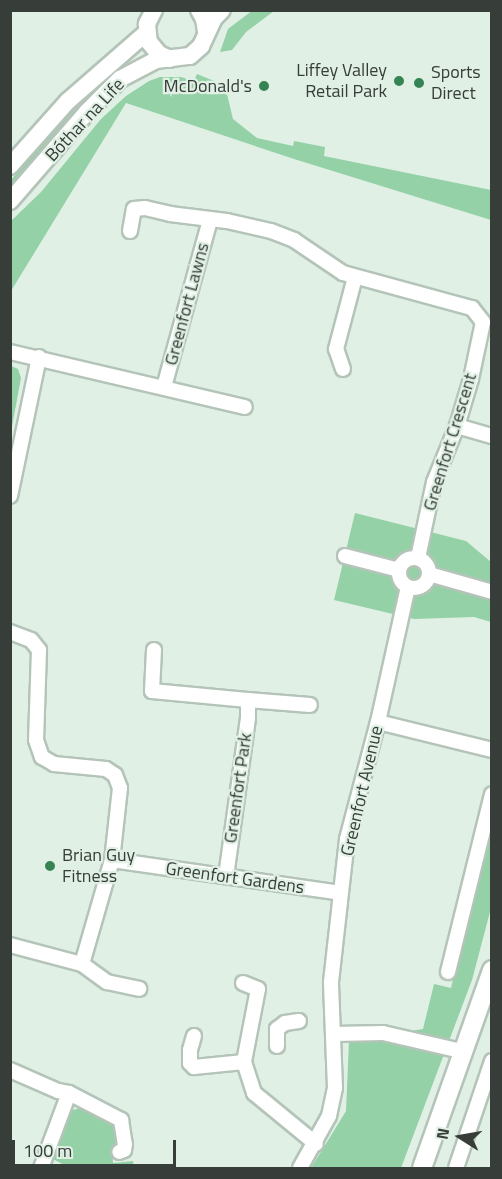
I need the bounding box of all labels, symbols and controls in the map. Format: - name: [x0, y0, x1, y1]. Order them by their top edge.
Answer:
- place label: Liffey Valley Retail Park: [296, 60, 387, 103]
- place label: Sports Direct: [431, 62, 481, 104]
- street label: Bóthar na Life: [41, 74, 129, 166]
- marker: Liffey Valley Retail Park: [392, 74, 406, 88]
- place label: McDonald's: [164, 75, 252, 97]
- marker: Sports Direct: [412, 76, 426, 90]
- marker: McDonald's: [257, 79, 271, 93]
- street label: Greenfort Lawns: [160, 240, 214, 368]
- street label: Greenfort Crescent: [419, 371, 481, 513]
- street label: Greenfort Avenue: [337, 724, 387, 858]
- street label: Greenfort Park: [220, 731, 256, 845]
- place label: Brian Guy Fitness: [62, 845, 135, 888]
- street label: Greenfort Gardens: [164, 858, 306, 898]
- marker: Brian Guy Fitness: [43, 859, 57, 873]
- north arrow: [430, 1107, 490, 1167]
- text: N: [429, 1126, 455, 1141]
- scale bar: [15, 1128, 178, 1166]
- text: 100 m: [23, 1137, 72, 1164]

